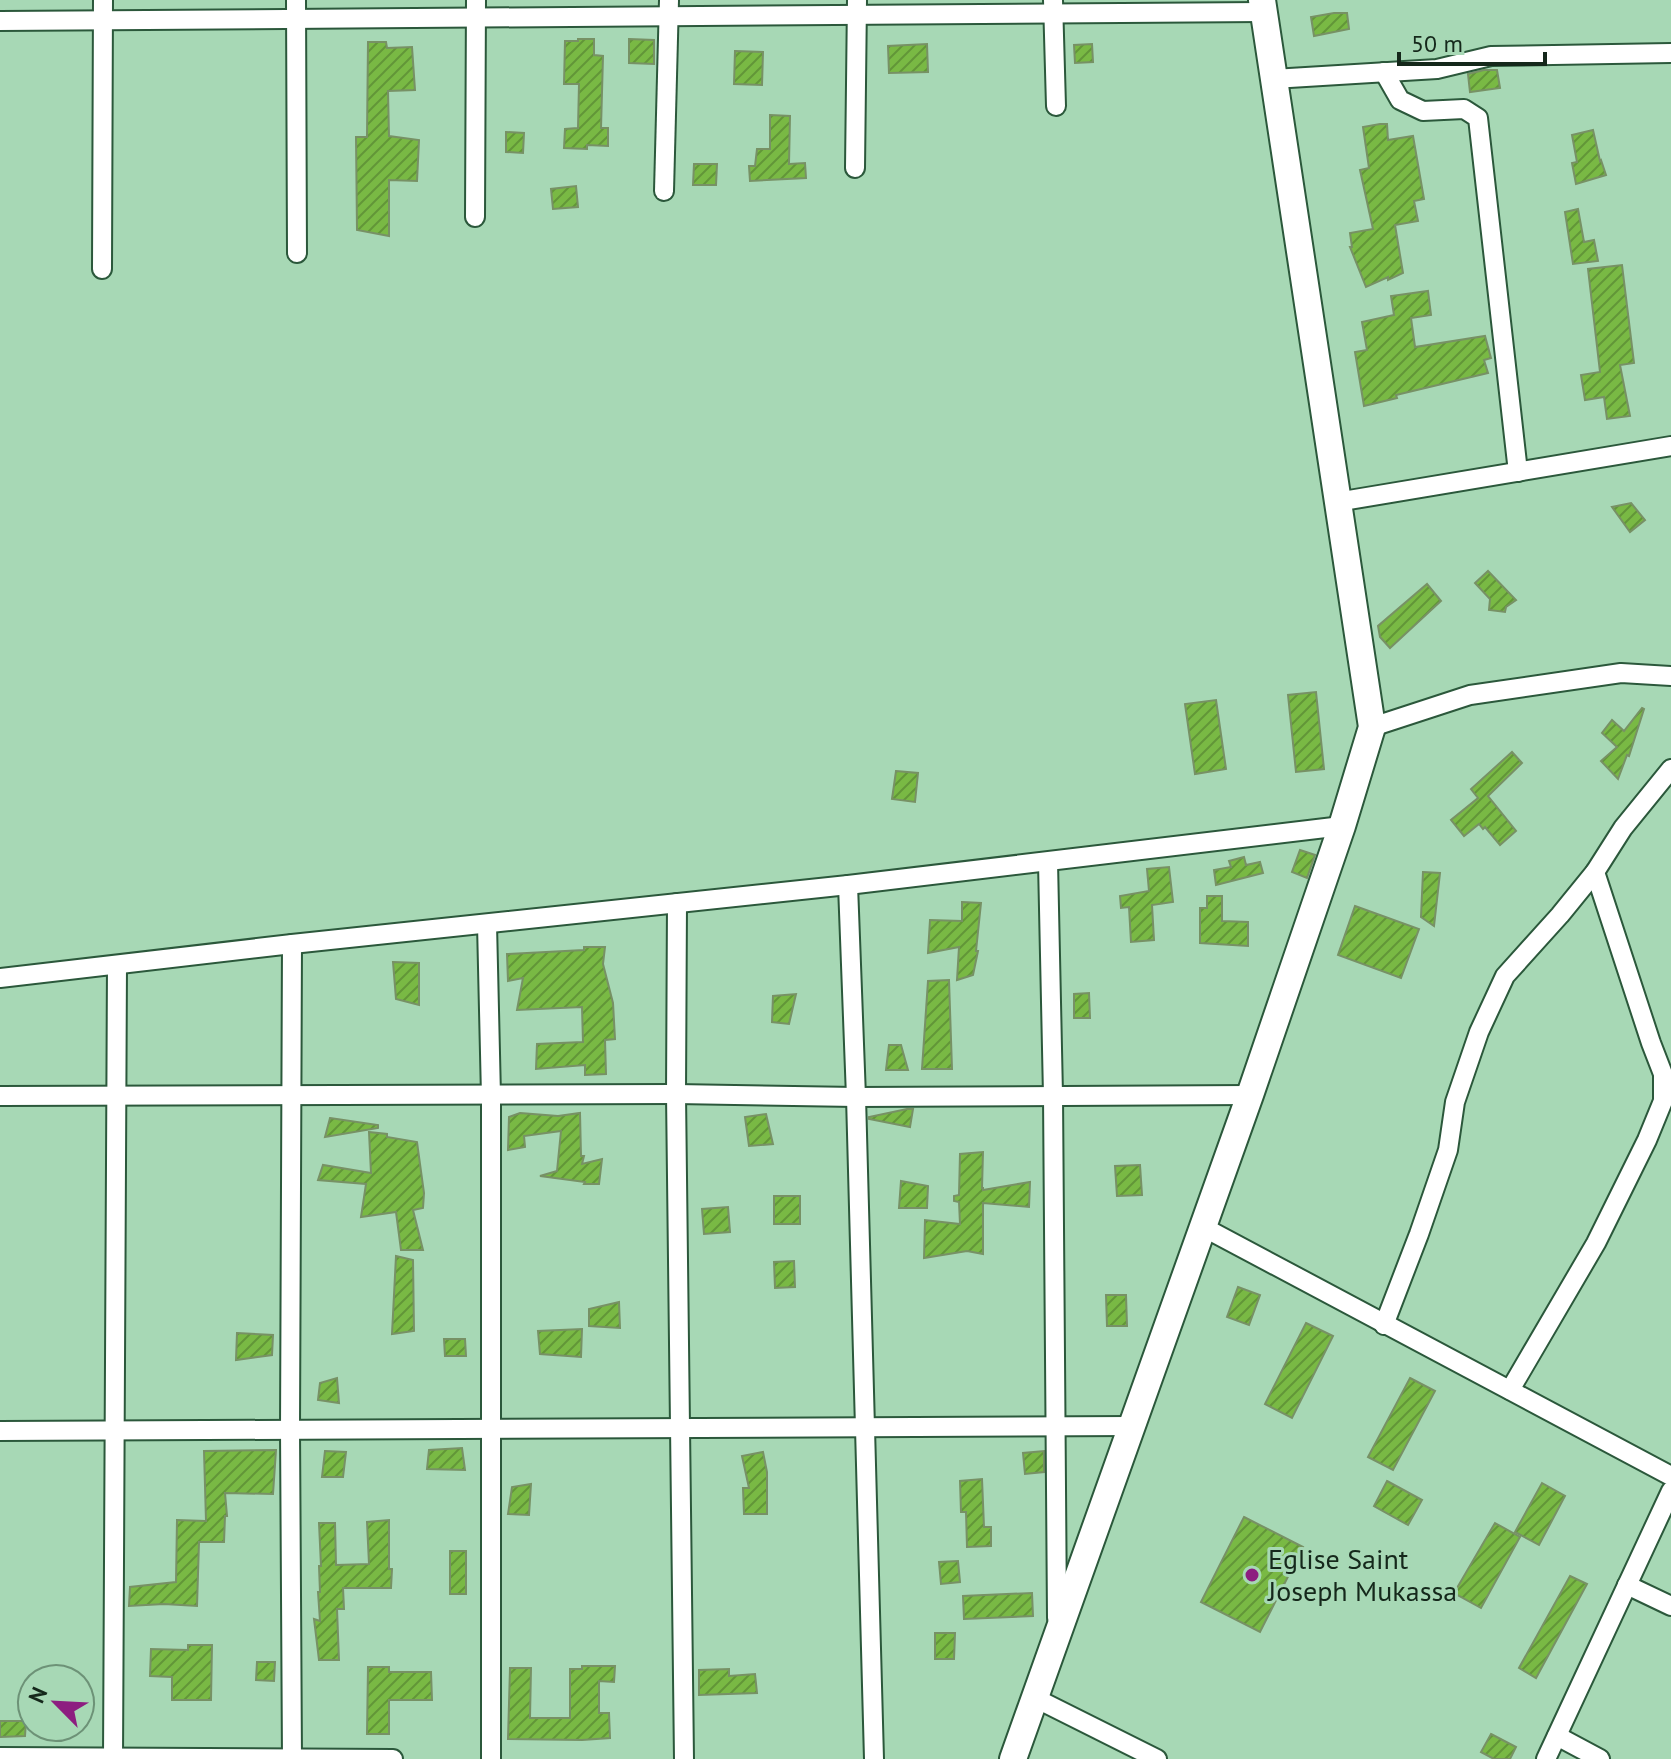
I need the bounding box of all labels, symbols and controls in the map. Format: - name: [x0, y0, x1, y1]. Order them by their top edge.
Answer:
- scale bar: [1399, 16, 1545, 66]
- text: 50 m: [1411, 28, 1463, 59]
- place label: Eglise Saint Joseph Mukassa: [1267, 1540, 1457, 1609]
- marker: Eglise Saint Joseph Mukassa: [1243, 1566, 1261, 1584]
- north arrow: [16, 1663, 96, 1743]
- text: N: [22, 1683, 53, 1707]

